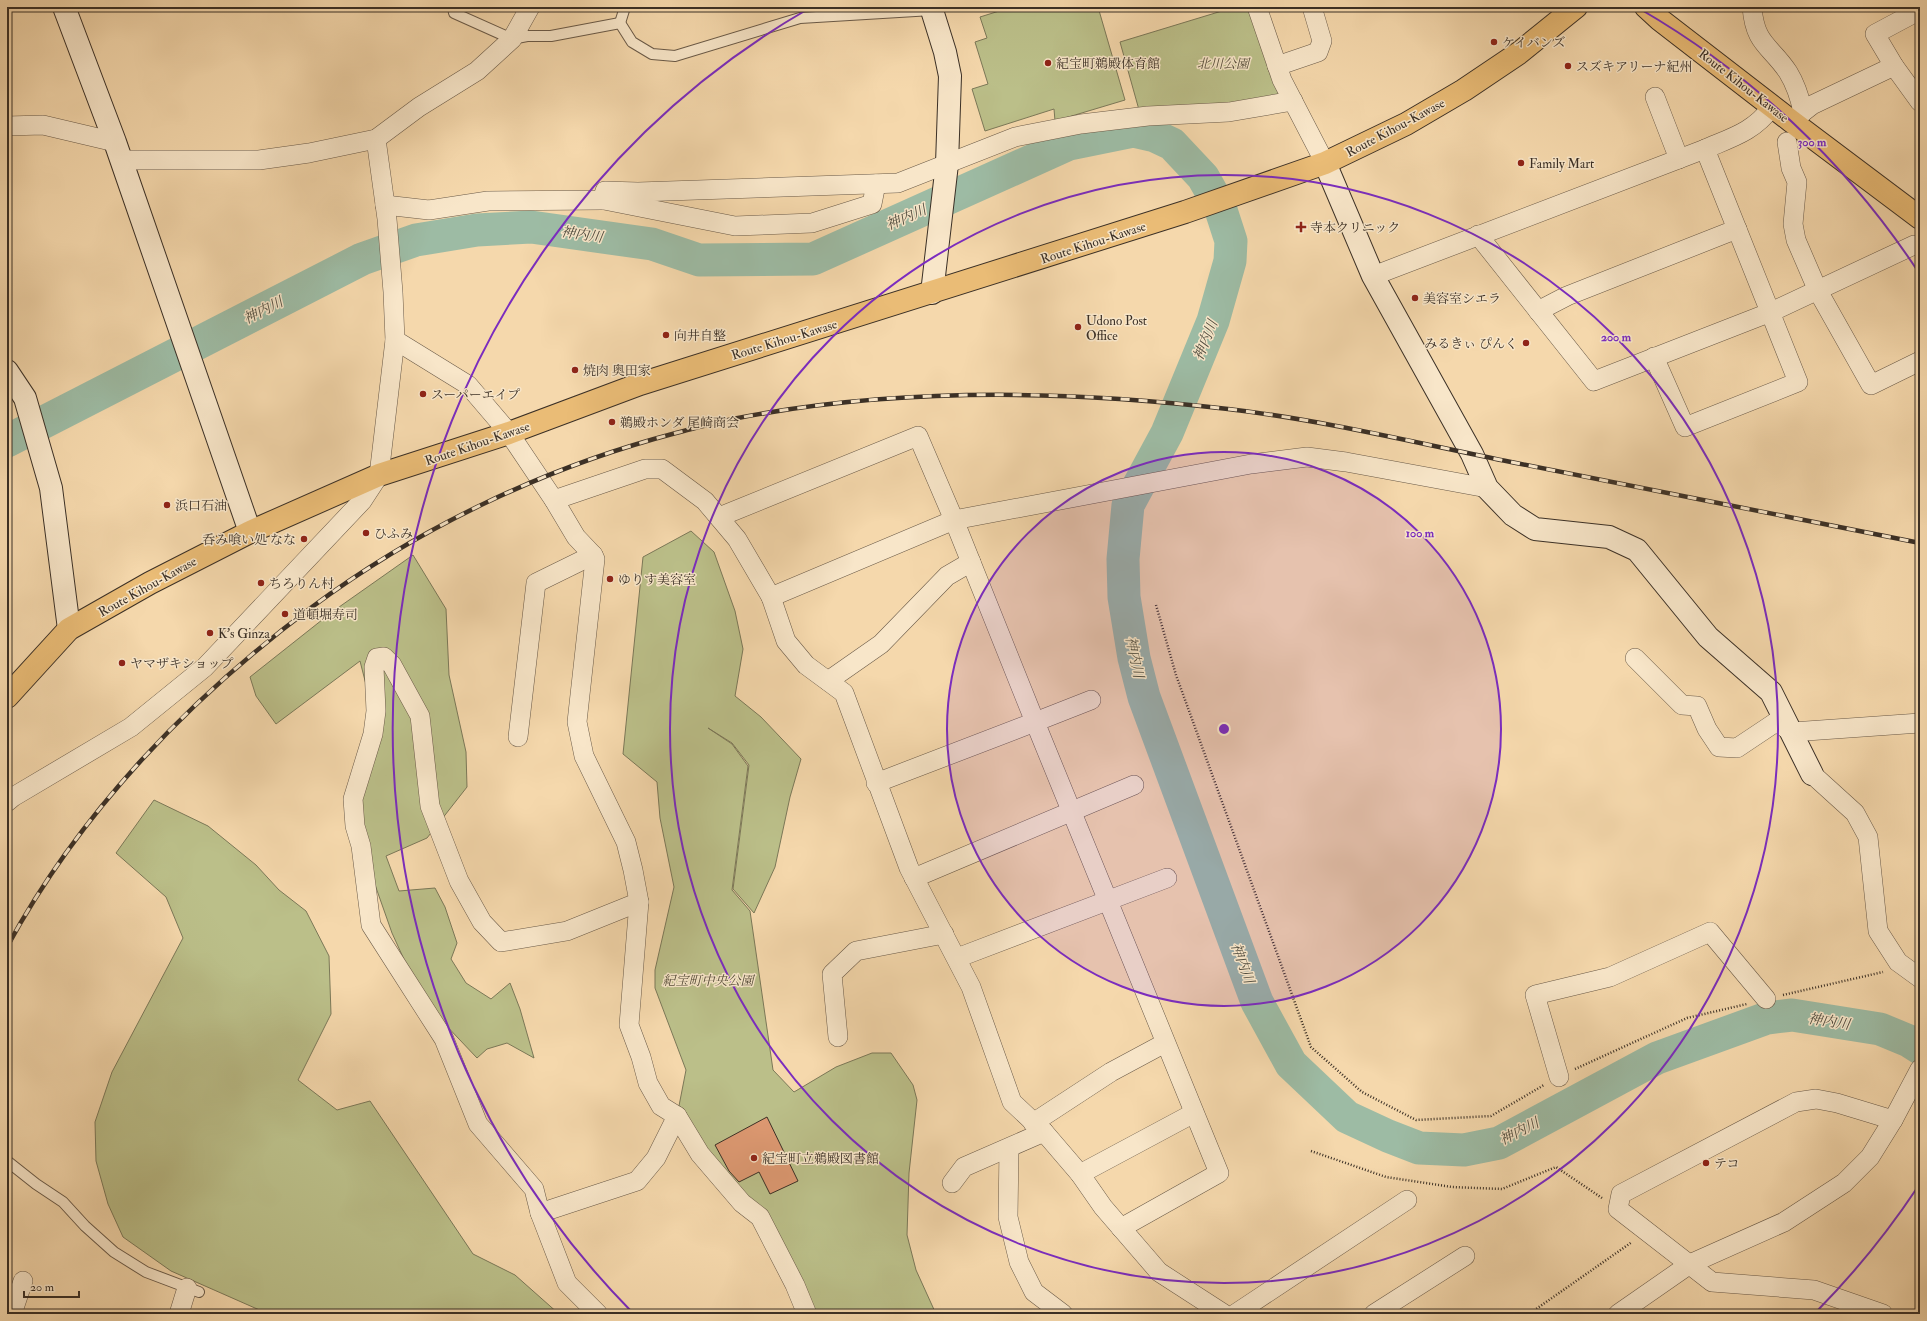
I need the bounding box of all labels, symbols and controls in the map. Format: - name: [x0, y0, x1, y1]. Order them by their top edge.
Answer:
- place label: ケイバンズ: [1502, 35, 1565, 51]
- marker: ケイバンズ: [1489, 37, 1499, 47]
- street label: Route Kihou-Kawase: [1695, 46, 1792, 126]
- place label: 紀宝町鵜殿体育館: [1056, 56, 1160, 72]
- park label: 北川公園: [1197, 56, 1251, 72]
- marker: 紀宝町鵜殿体育館: [1043, 58, 1053, 68]
- place label: スズキアリーナ紀州: [1576, 59, 1692, 75]
- marker: スズキアリーナ紀州: [1563, 61, 1573, 71]
- street label: Route Kihou-Kawase: [1343, 95, 1448, 161]
- text: 300 m: [1798, 135, 1827, 150]
- place label: Family Mart: [1529, 156, 1594, 173]
- marker: Family Mart: [1516, 158, 1526, 168]
- water label: 神内川: [884, 200, 931, 234]
- street label: Route Kihou-Kawase: [1039, 218, 1149, 268]
- place label: 寺本クリニック: [1310, 220, 1400, 236]
- marker: 寺本クリニック: [1295, 221, 1307, 233]
- water label: 神内川: [560, 223, 606, 246]
- place label: 美容室シエラ: [1423, 291, 1501, 307]
- water label: 神内川: [241, 292, 288, 328]
- marker: 美容室シエラ: [1410, 293, 1420, 303]
- place label: Udono Post Office: [1086, 313, 1147, 344]
- street label: Route Kihou-Kawase: [729, 316, 840, 364]
- water label: 神内川: [1190, 316, 1222, 363]
- marker: Udono Post Office: [1073, 322, 1083, 332]
- place label: 向井自整: [674, 328, 726, 344]
- marker: 向井自整: [661, 330, 671, 340]
- text: 200 m: [1601, 330, 1632, 345]
- place label: みるきぃ ぴんく: [1424, 336, 1518, 352]
- marker: みるきぃ ぴんく: [1521, 338, 1531, 348]
- place label: 焼肉 奥田家: [583, 363, 651, 379]
- marker: 焼肉 奥田家: [570, 365, 580, 375]
- place label: スーパーエイプ: [431, 387, 520, 403]
- marker: スーパーエイプ: [418, 389, 428, 399]
- place label: 鵜殿ホンダ 尾崎商会: [620, 415, 739, 431]
- marker: 鵜殿ホンダ 尾崎商会: [607, 417, 617, 427]
- street label: Route Kihou-Kawase: [423, 418, 532, 469]
- place label: 浜口石油: [175, 498, 227, 514]
- marker: 浜口石油: [162, 500, 172, 510]
- place label: ひふみ: [374, 526, 413, 542]
- text: 100 m: [1406, 526, 1435, 541]
- marker: ひふみ: [361, 528, 371, 538]
- place label: 呑み喰い処 なな: [202, 532, 296, 548]
- marker: 呑み喰い処 なな: [299, 534, 309, 544]
- street label: Route Kihou-Kawase: [96, 553, 200, 621]
- place label: ゆりす美容室: [618, 572, 696, 588]
- marker: ゆりす美容室: [605, 574, 615, 584]
- place label: ちろりん村: [269, 576, 334, 592]
- marker: ちろりん村: [256, 578, 266, 588]
- place label: 道頓堀寿司: [293, 607, 358, 623]
- marker: 道頓堀寿司: [280, 609, 290, 619]
- place label: K's Ginza: [218, 626, 271, 642]
- marker: K's Ginza: [205, 628, 215, 638]
- water label: 神内川: [1122, 635, 1148, 681]
- place label: ヤマザキショップ: [130, 656, 234, 672]
- marker: ヤマザキショップ: [117, 658, 127, 668]
- centre of rings: [1217, 722, 1231, 736]
- water label: 神内川: [1227, 941, 1258, 988]
- park label: 紀宝町中央公園: [662, 973, 755, 989]
- water label: 神内川: [1807, 1010, 1853, 1033]
- water label: 神内川: [1497, 1113, 1544, 1149]
- place label: 紀宝町立鵜殿図書館: [762, 1151, 879, 1167]
- marker: 紀宝町立鵜殿図書館: [749, 1153, 759, 1163]
- place label: テコ: [1714, 1156, 1739, 1172]
- marker: テコ: [1701, 1158, 1711, 1168]
- scale bar: [24, 1273, 79, 1299]
- text: 20 m: [30, 1280, 55, 1295]

